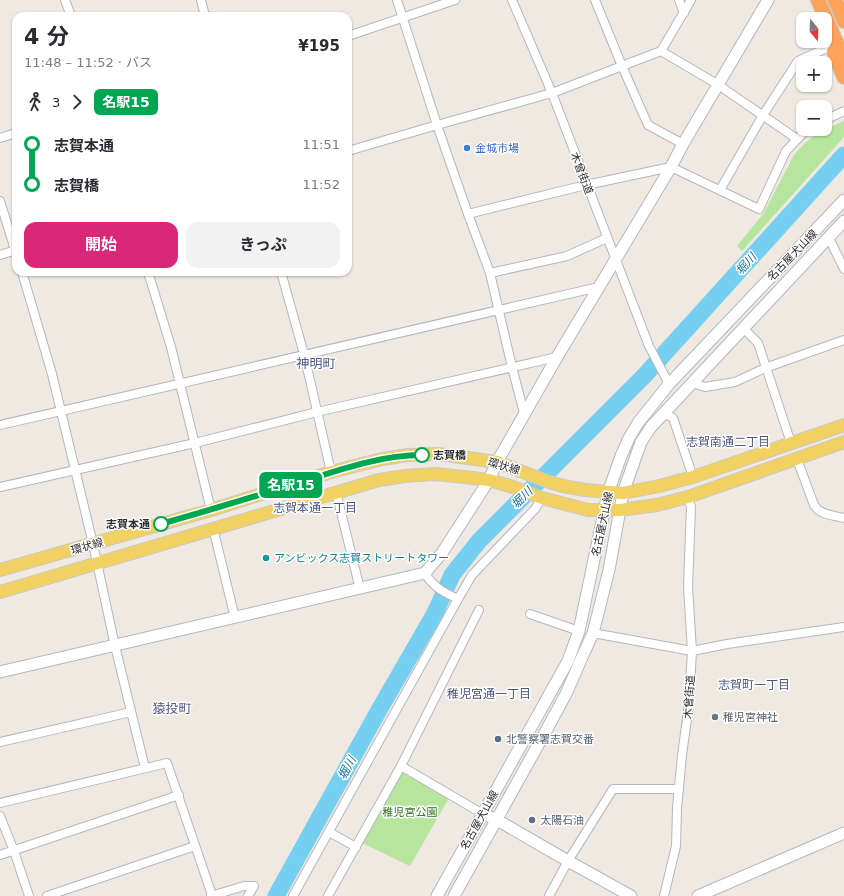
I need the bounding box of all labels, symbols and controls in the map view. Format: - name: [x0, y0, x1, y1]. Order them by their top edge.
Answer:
- north arrow: [796, 12, 832, 48]
- map controls: [796, 12, 832, 136]
- text: 4 分: [24, 24, 69, 49]
- text: ¥195: [298, 37, 340, 55]
- text: 11:48 – 11:52 · バス: [24, 55, 152, 70]
- button: +: [796, 56, 832, 92]
- icon: walk: [24, 91, 46, 113]
- icon: forward: [66, 91, 88, 113]
- text: 名駅15: [102, 94, 150, 110]
- text: 3: [52, 95, 60, 110]
- button: −: [796, 100, 832, 136]
- text: 志賀本通: [54, 137, 114, 155]
- text: 11:51: [303, 137, 340, 152]
- place label: 金城市場: [475, 142, 519, 155]
- marker: 金城市場: [462, 143, 472, 153]
- street label: 木曾街道: [568, 150, 595, 196]
- text: 志賀橋: [54, 177, 99, 195]
- text: 11:52: [303, 177, 340, 192]
- button: 開始: [24, 222, 178, 268]
- button: きっぷ: [186, 222, 340, 268]
- street label: 名古屋犬山線: [765, 227, 820, 284]
- water label: 堀川: [733, 249, 761, 278]
- district label: 神明町: [296, 356, 336, 371]
- district label: 志賀南通二丁目: [686, 435, 770, 449]
- marker: 志賀橋: [414, 447, 430, 463]
- place label: 志賀橋: [433, 449, 466, 462]
- street label: 環状線: [486, 456, 522, 477]
- line badge: 名駅15: [263, 472, 319, 498]
- text: 名駅15: [267, 477, 315, 493]
- water label: 堀川: [509, 483, 537, 511]
- street label: 名古屋犬山線: [589, 490, 616, 558]
- district label: 志賀本通一丁目: [273, 501, 357, 515]
- marker: 志賀本通: [153, 516, 169, 532]
- place label: 志賀本通: [106, 518, 150, 531]
- street label: 環状線: [69, 536, 105, 557]
- place label: アンビックス志賀ストリートタワー: [274, 552, 449, 565]
- marker: アンビックス志賀ストリートタワー: [261, 553, 271, 563]
- street label: 木曾街道: [681, 675, 698, 719]
- district label: 志賀町一丁目: [718, 678, 790, 692]
- district label: 稚児宮通一丁目: [447, 687, 531, 701]
- district label: 猿投町: [152, 701, 192, 716]
- place label: 稚児宮神社: [723, 711, 778, 724]
- marker: 稚児宮神社: [710, 712, 720, 722]
- place label: 北警察署志賀交番: [506, 733, 594, 746]
- marker: 北警察署志賀交番: [493, 734, 503, 744]
- water label: 堀川: [335, 752, 360, 782]
- street label: 名古屋犬山線: [458, 788, 501, 852]
- park label: 稚児宮公園: [383, 806, 438, 819]
- place label: 太陽石油: [540, 814, 584, 827]
- marker: 太陽石油: [527, 815, 537, 825]

